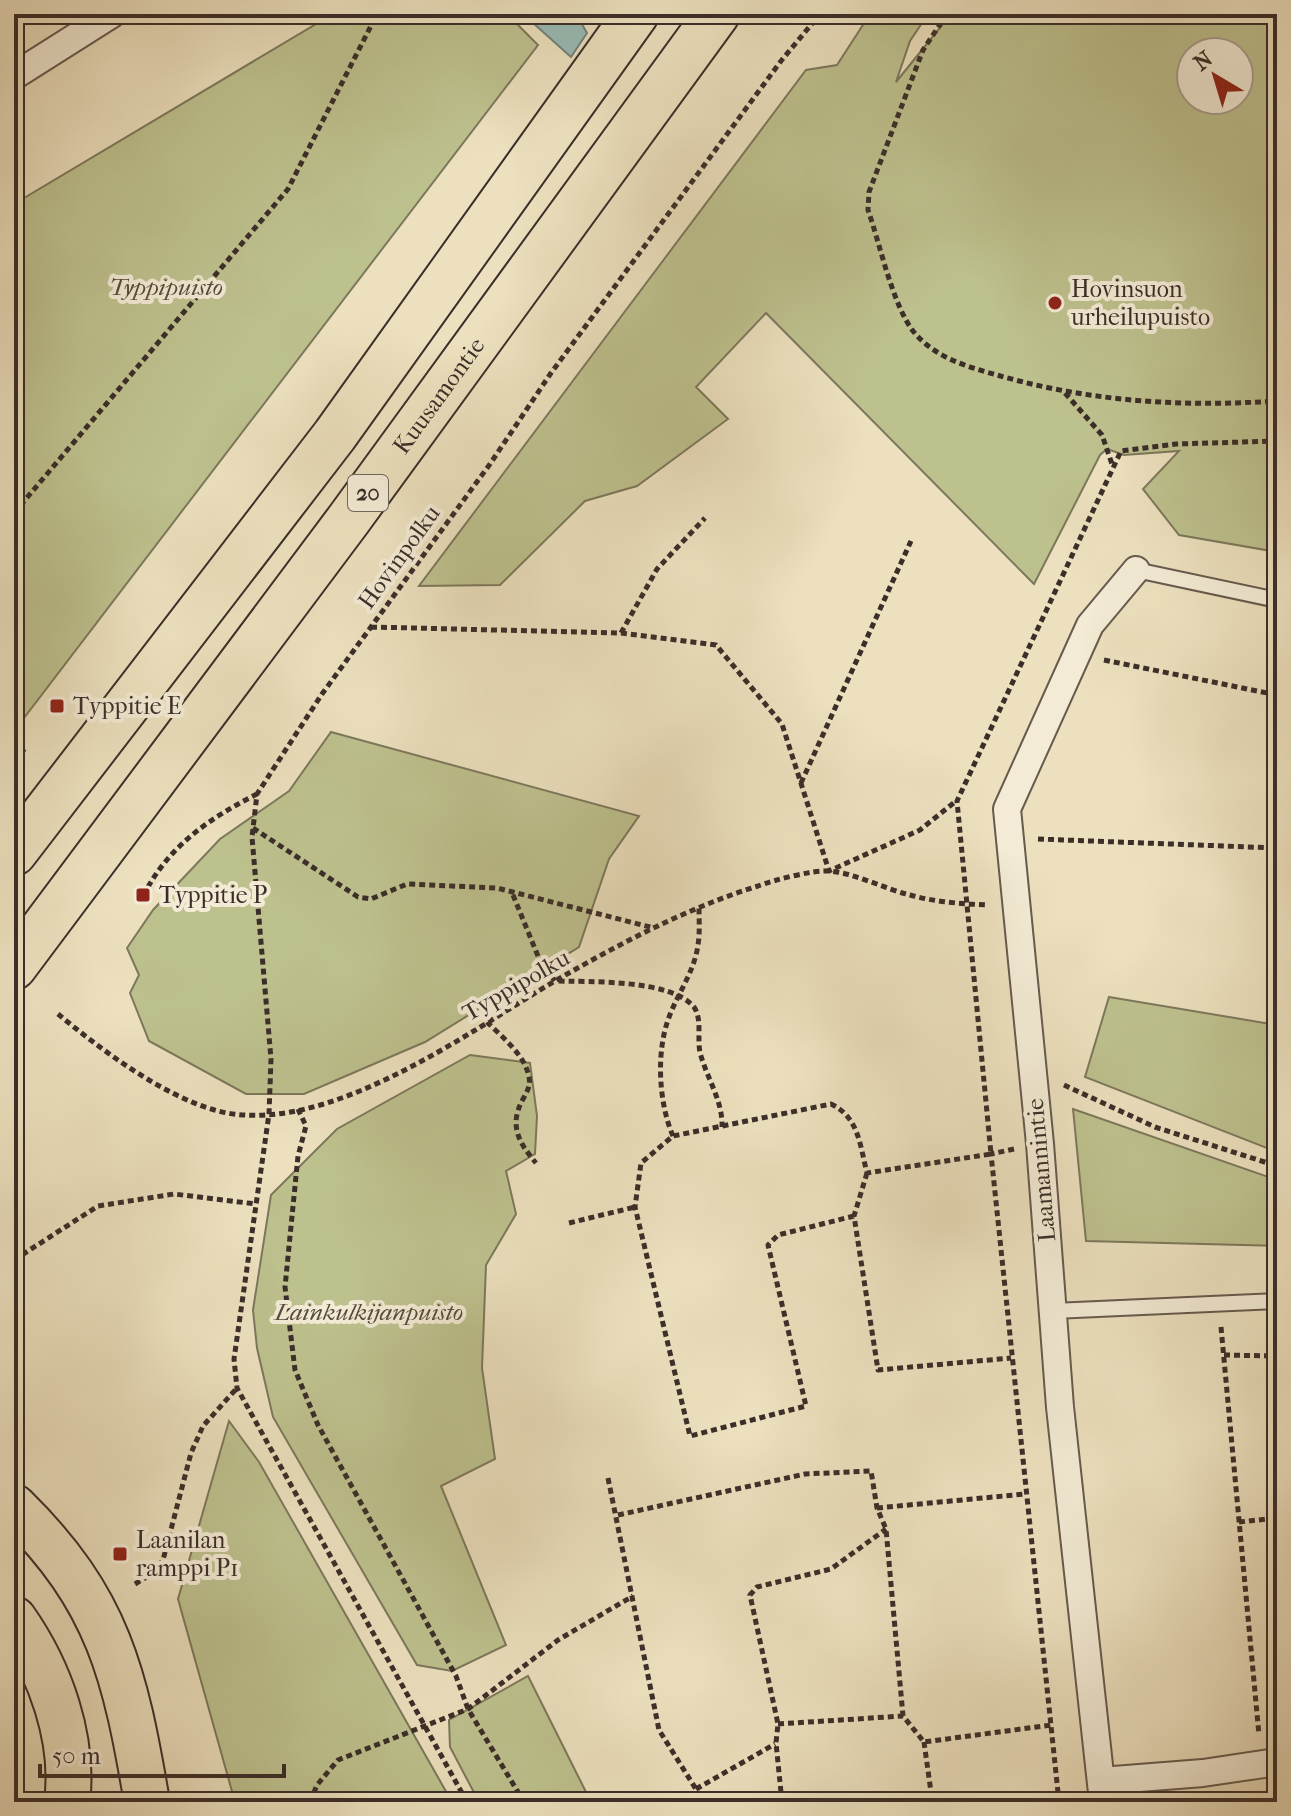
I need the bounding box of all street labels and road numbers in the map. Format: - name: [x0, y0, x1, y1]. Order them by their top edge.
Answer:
- street label: Kuusamontie: [387, 332, 491, 459]
- road number: 20: [348, 475, 388, 511]
- street label: Hovinpolku: [352, 499, 446, 614]
- street label: Typpipolku: [457, 943, 575, 1027]
- street label: Laamannintie: [1021, 1097, 1061, 1243]

